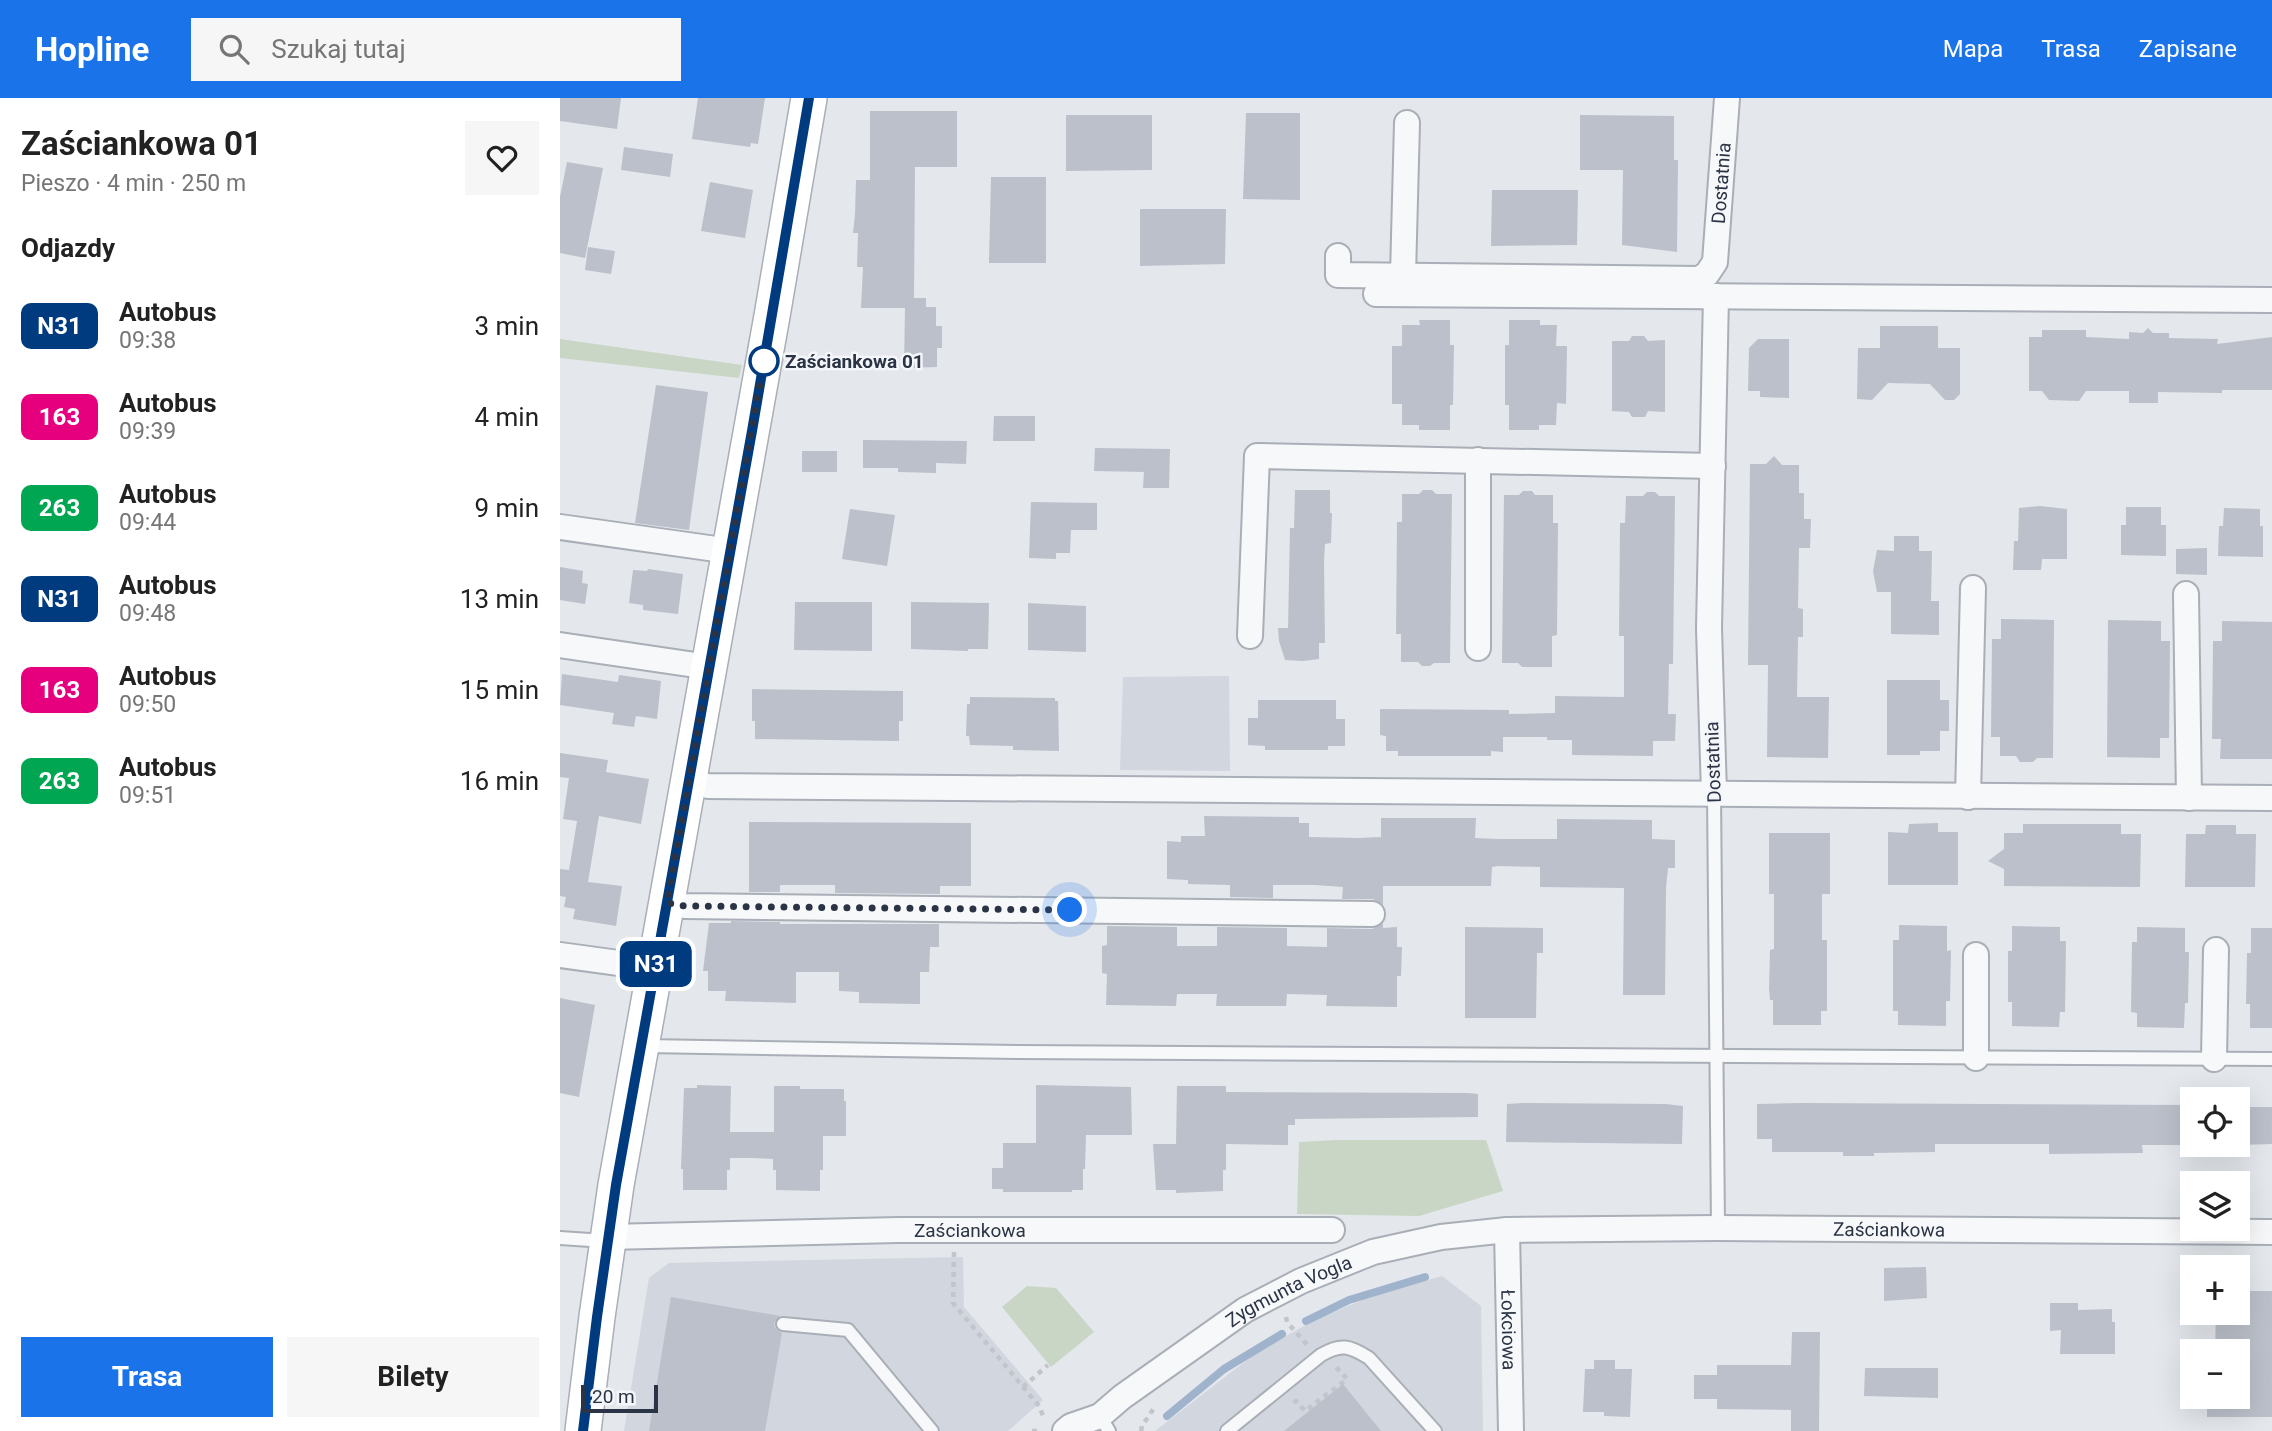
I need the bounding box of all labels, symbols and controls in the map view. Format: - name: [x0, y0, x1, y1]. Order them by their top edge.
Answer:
- search box: [191, 18, 681, 81]
- text: Hopline: [35, 30, 149, 69]
- icon: search: [215, 30, 253, 68]
- text: Szukaj tutaj: [271, 34, 406, 64]
- text: Mapa: [1943, 35, 2003, 63]
- text: Trasa: [2041, 35, 2101, 63]
- text: Zapisane: [2139, 35, 2237, 63]
- button: heart: [465, 121, 539, 195]
- text: Zaściankowa 01: [21, 124, 262, 163]
- street label: Dostatnia: [1706, 142, 1735, 225]
- text: Pieszo · 4 min · 250 m: [21, 170, 246, 197]
- text: Odjazdy: [21, 233, 115, 263]
- text: Autobus: [119, 297, 217, 327]
- text: 3 min: [474, 311, 539, 341]
- text: N31: [37, 312, 82, 340]
- text: 09:38: [119, 327, 176, 354]
- marker: Zaściankowa 01: [749, 346, 779, 376]
- place label: Zaściankowa 01: [785, 350, 924, 373]
- text: Autobus: [119, 388, 217, 418]
- text: 4 min: [474, 402, 539, 432]
- text: 163: [39, 403, 80, 431]
- text: 09:39: [119, 418, 176, 445]
- text: Autobus: [119, 479, 217, 509]
- text: 9 min: [474, 493, 539, 523]
- text: 263: [39, 494, 80, 522]
- text: 09:44: [119, 509, 176, 536]
- text: Autobus: [119, 570, 217, 600]
- text: 13 min: [460, 584, 539, 614]
- text: N31: [37, 585, 82, 613]
- text: 09:48: [119, 600, 176, 627]
- text: Autobus: [119, 661, 217, 691]
- text: 15 min: [460, 675, 539, 705]
- text: 163: [39, 676, 80, 704]
- text: 09:50: [119, 691, 176, 718]
- street label: Dostatnia: [1700, 721, 1726, 803]
- text: Autobus: [119, 752, 217, 782]
- text: 16 min: [460, 766, 539, 796]
- text: 263: [39, 767, 80, 795]
- text: 09:51: [119, 782, 176, 809]
- your location: [1052, 892, 1087, 927]
- line badge: N31: [616, 941, 696, 987]
- text: N31: [634, 950, 678, 978]
- map controls: [2180, 1087, 2250, 1409]
- button: locate: [2180, 1087, 2250, 1157]
- button: layers: [2180, 1171, 2250, 1241]
- street label: Zaściankowa: [1833, 1217, 1945, 1241]
- street label: Zaściankowa: [914, 1219, 1026, 1242]
- street label: Zygmunta Vogla: [1221, 1250, 1355, 1332]
- button: +: [2180, 1255, 2250, 1325]
- street label: Łokciowa: [1497, 1289, 1521, 1370]
- button: Trasa: [21, 1337, 273, 1417]
- button: Bilety: [287, 1337, 539, 1417]
- button: −: [2180, 1339, 2250, 1409]
- scale bar: [581, 1382, 658, 1414]
- text: 20 m: [592, 1385, 635, 1408]

